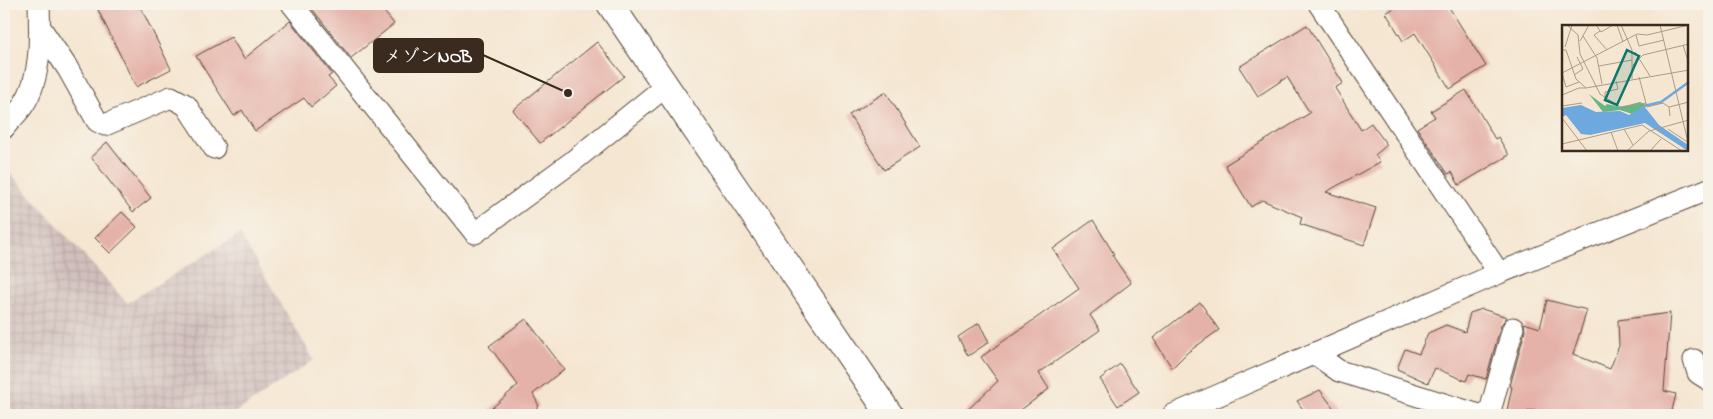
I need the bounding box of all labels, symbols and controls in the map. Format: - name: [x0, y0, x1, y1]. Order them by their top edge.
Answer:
- inset map: [1562, 25, 1688, 151]
- callout: メゾンNOB: [374, 39, 483, 72]
- text: メゾンNOB: [384, 45, 472, 71]

